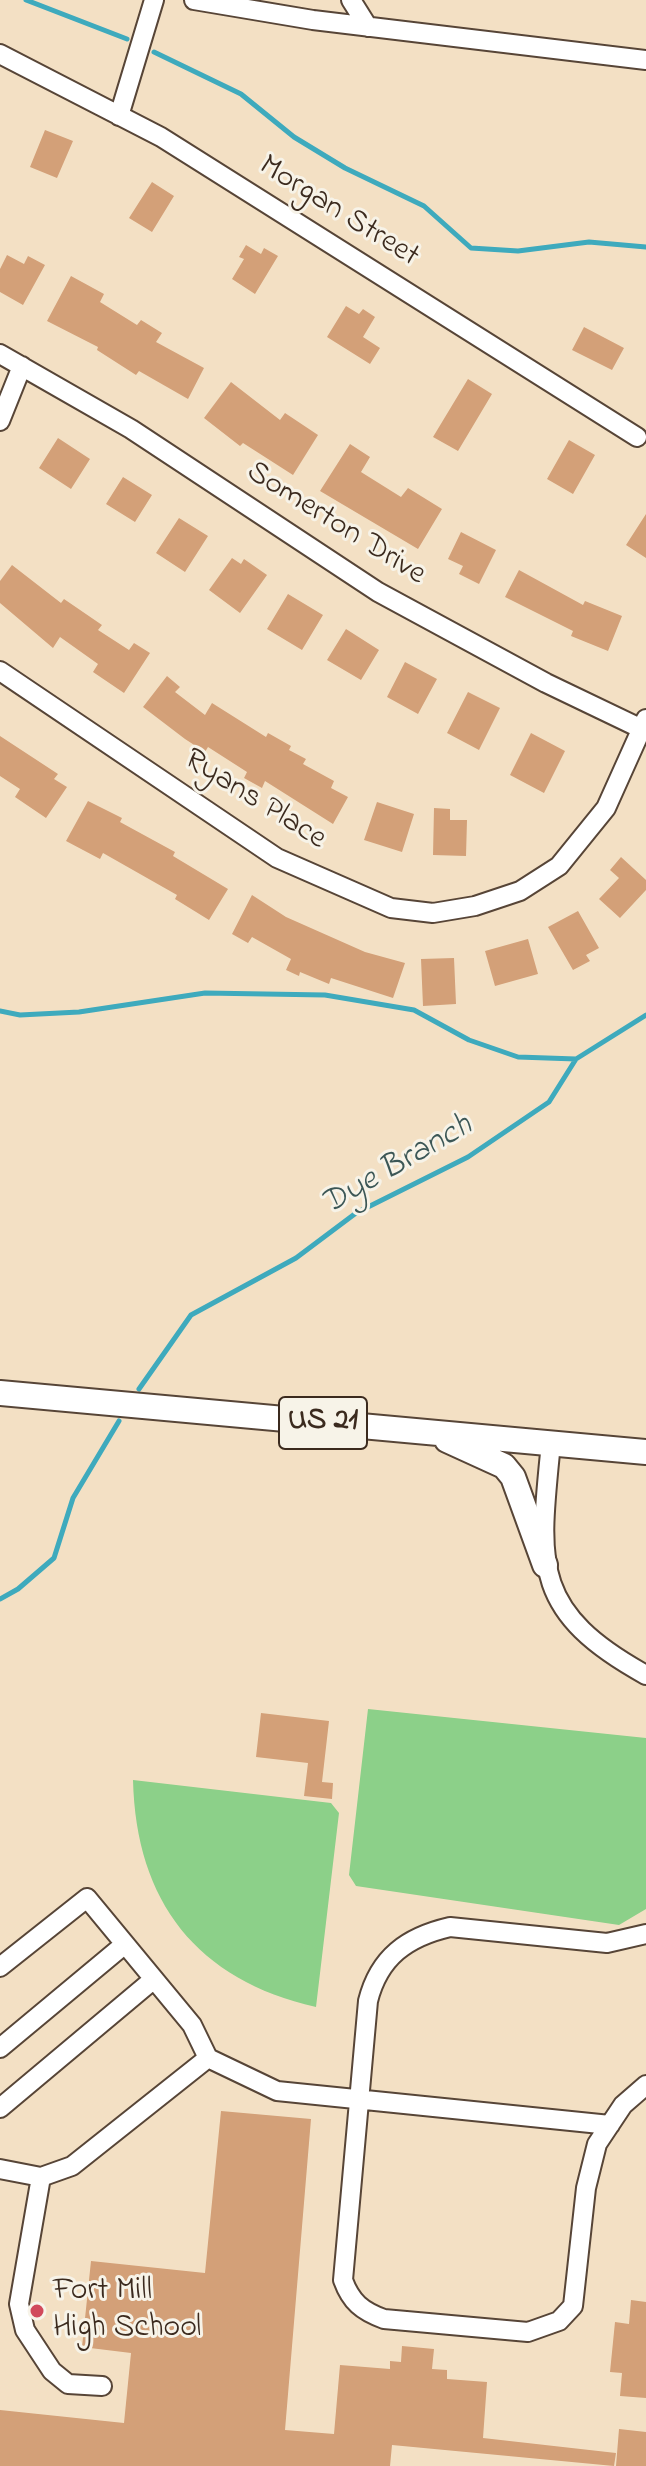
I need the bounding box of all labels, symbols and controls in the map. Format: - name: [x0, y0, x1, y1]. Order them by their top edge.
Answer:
- street label: Morgan Street: [251, 148, 425, 278]
- street label: Somerton Drive: [238, 455, 432, 595]
- street label: Ryans Place: [176, 742, 332, 860]
- water label: Dye Branch: [315, 1107, 481, 1227]
- road number: US 21: [279, 1397, 367, 1449]
- place label: Fort Mill High School: [53, 2274, 201, 2349]
- marker: Fort Mill High School: [28, 2302, 46, 2320]

